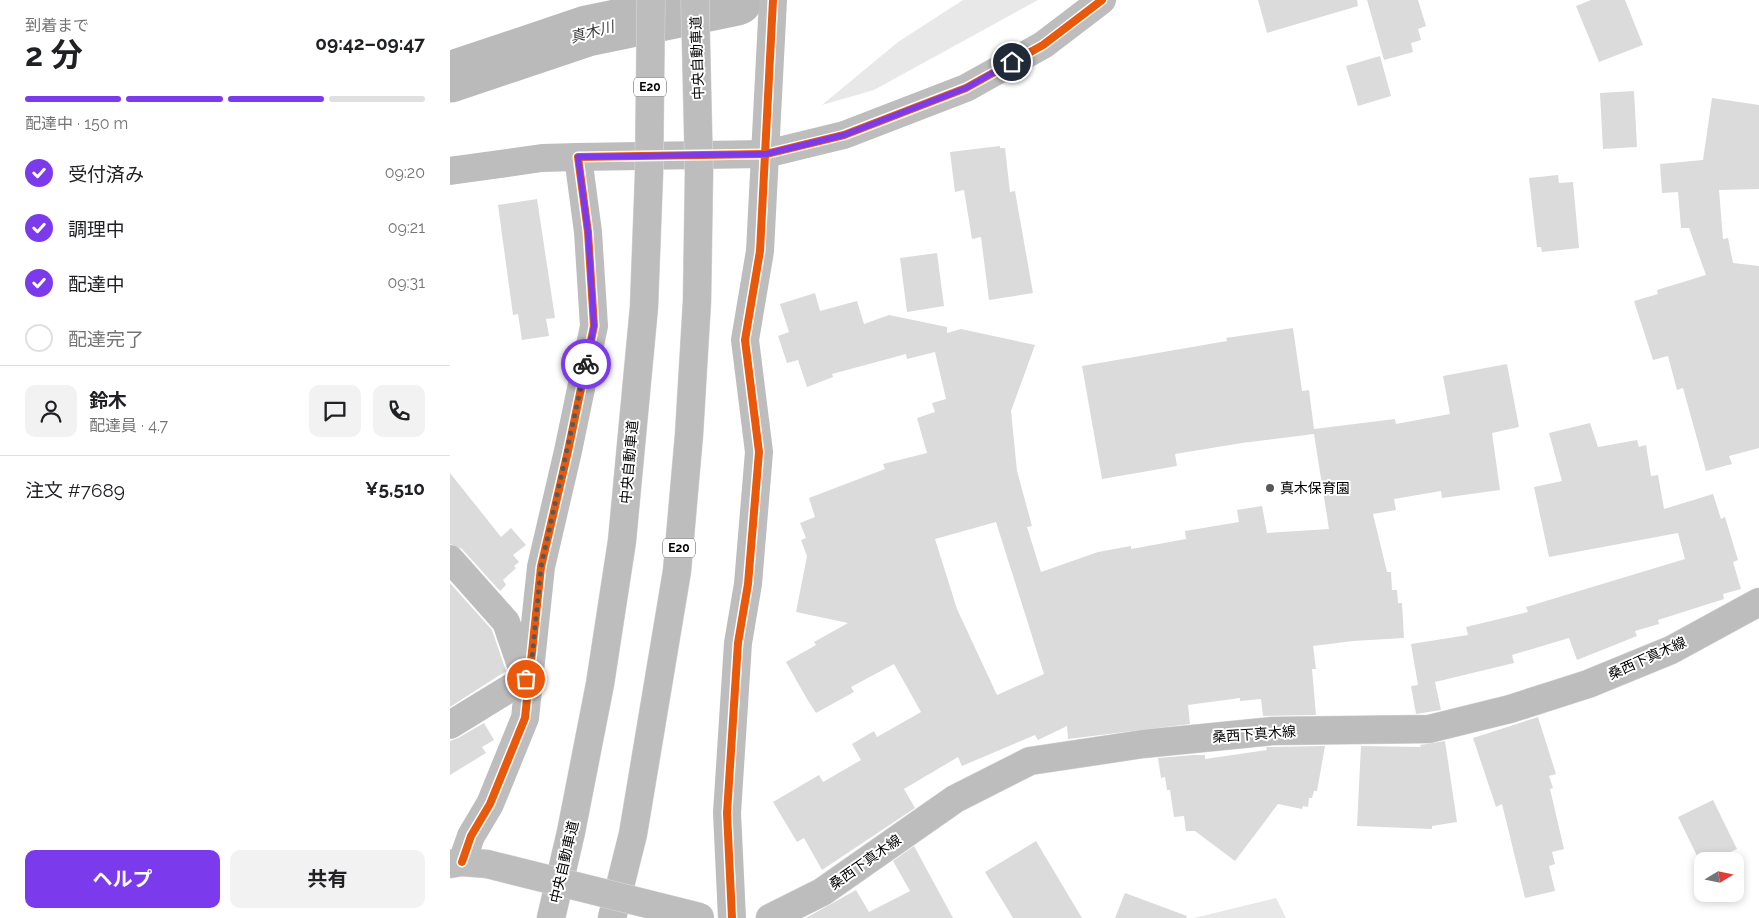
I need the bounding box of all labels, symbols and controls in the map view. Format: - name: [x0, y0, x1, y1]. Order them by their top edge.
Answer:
- text: 到着まで: [25, 16, 89, 35]
- street label: 中央自動車道: [688, 16, 706, 100]
- water label: 真木川: [568, 17, 618, 47]
- text: 09:42–09:47: [315, 32, 425, 54]
- text: 2 分: [25, 36, 83, 73]
- pin: [991, 41, 1033, 83]
- icon: home: [998, 48, 1026, 76]
- road number: E20: [634, 77, 666, 96]
- text: 配達中 · 150 m: [25, 114, 128, 133]
- icon: check: [25, 159, 53, 187]
- text: 受付済み: [68, 163, 144, 185]
- text: 09:20: [385, 163, 425, 182]
- icon: check: [25, 214, 53, 242]
- text: 調理中: [68, 218, 125, 240]
- text: 09:21: [388, 218, 425, 237]
- icon: check: [25, 269, 53, 297]
- text: 配達中: [68, 273, 125, 295]
- text: 09:31: [387, 273, 425, 292]
- text: 配達完了: [68, 328, 144, 350]
- courier: [561, 339, 611, 389]
- icon: bike: [572, 350, 600, 378]
- button: person: [25, 385, 77, 437]
- button: chat: [309, 385, 361, 437]
- button: phone: [373, 385, 425, 437]
- text: 鈴木: [89, 389, 127, 411]
- text: 配達員 · 4.7: [89, 416, 168, 435]
- street label: 中央自動車道: [617, 419, 641, 505]
- text: ¥5,510: [365, 477, 425, 499]
- text: 注文 #7689: [25, 479, 125, 501]
- place label: 真木保育園: [1280, 480, 1350, 496]
- marker: 真木保育園: [1264, 482, 1276, 494]
- road number: E20: [663, 538, 695, 558]
- street label: 桑西下真木線: [1605, 634, 1689, 682]
- pin: [505, 658, 547, 700]
- icon: bag: [512, 665, 540, 693]
- street label: 桑西下真木線: [1212, 723, 1296, 745]
- street label: 中央自動車道: [547, 819, 581, 905]
- street label: 桑西下真木線: [826, 831, 904, 893]
- button: ヘルプ: [25, 850, 220, 908]
- button: 共有: [230, 850, 425, 908]
- north arrow: [1694, 852, 1744, 902]
- map controls: [1694, 852, 1744, 902]

